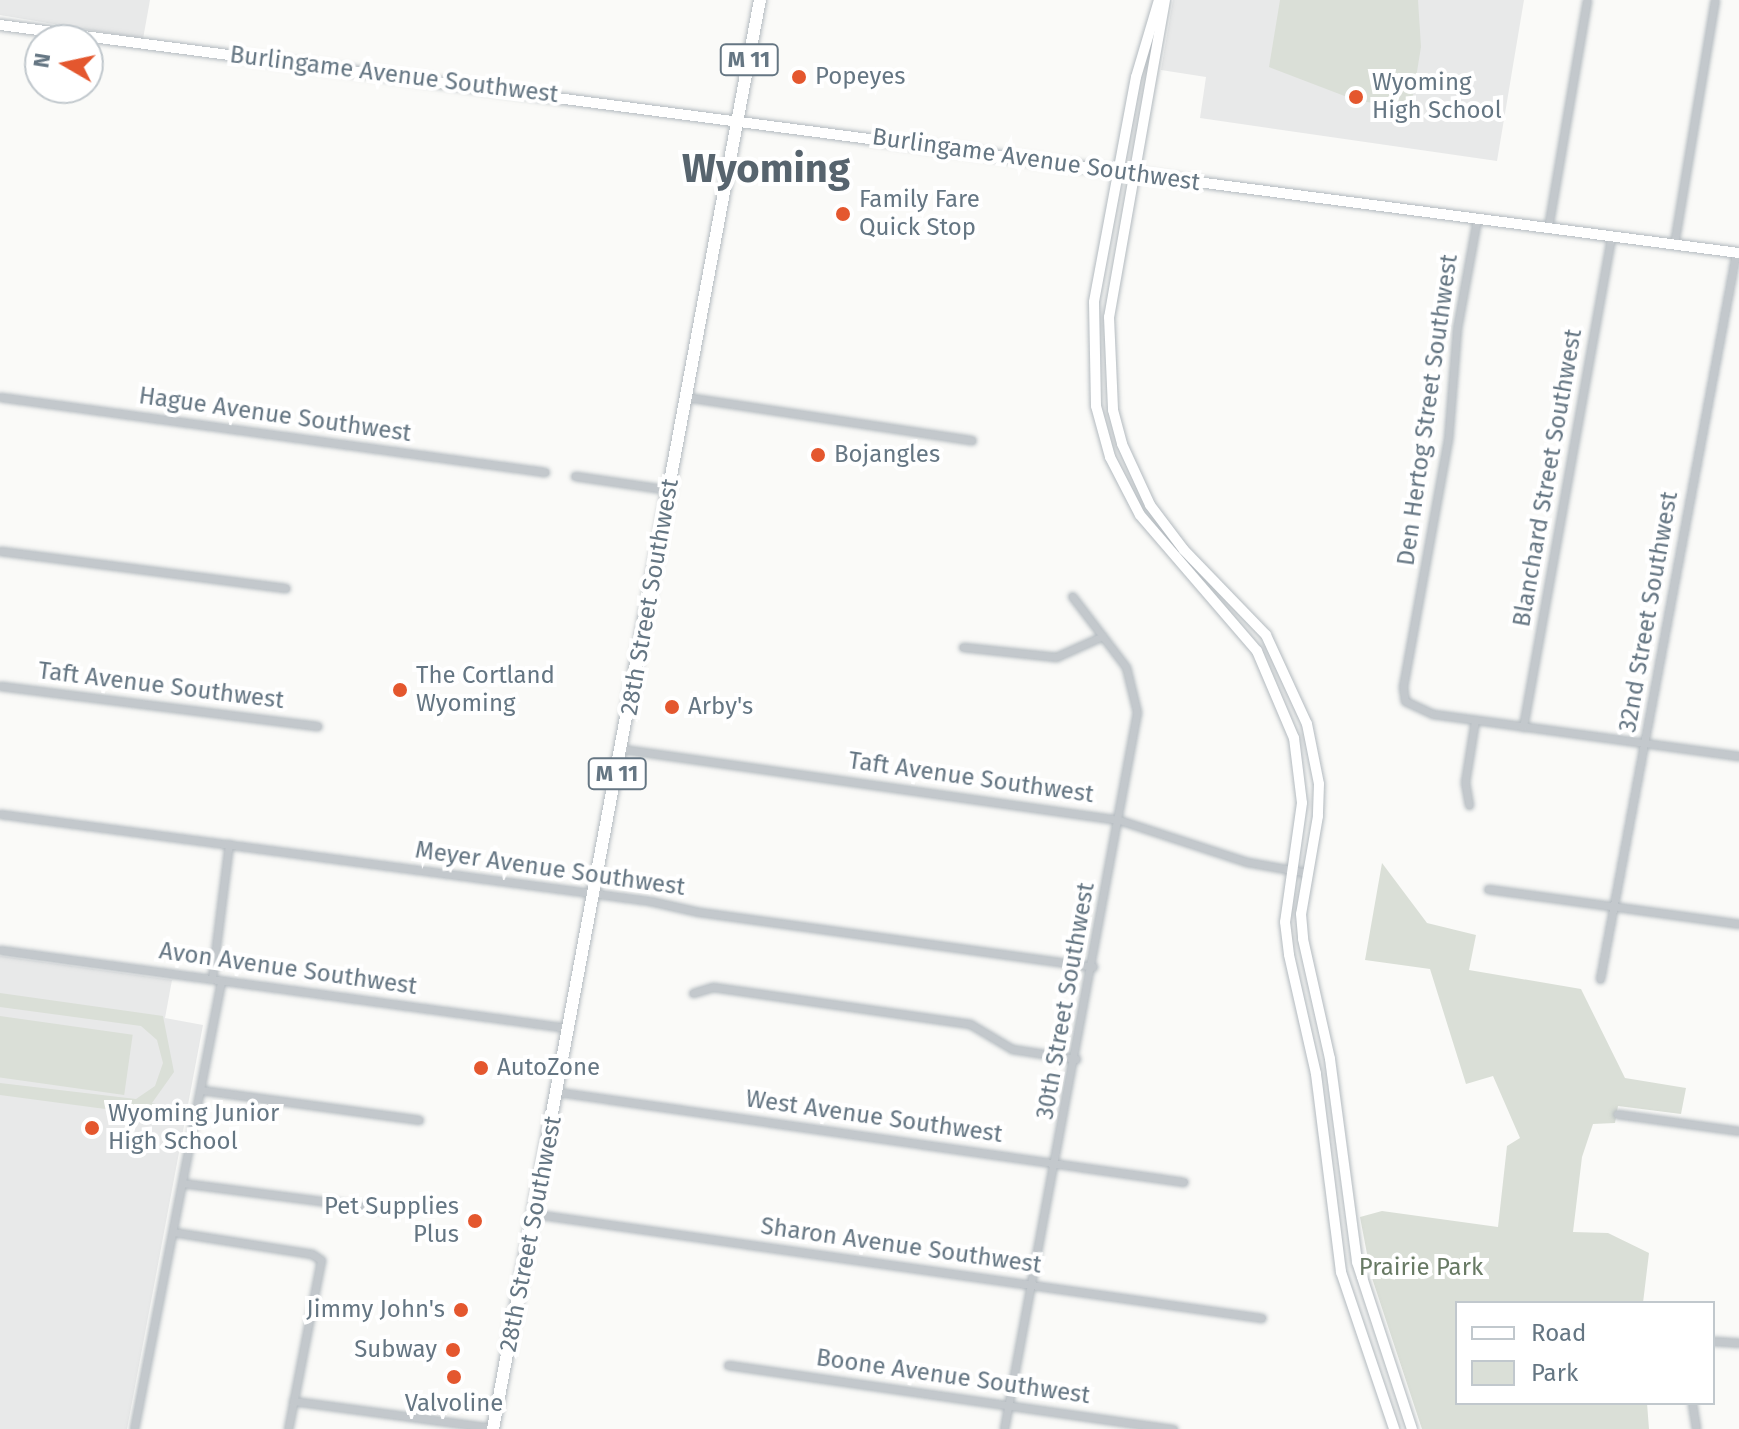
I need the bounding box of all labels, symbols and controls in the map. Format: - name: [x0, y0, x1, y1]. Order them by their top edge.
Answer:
- north arrow: [24, 24, 104, 104]
- street label: Burlingame Avenue Southwest: [228, 41, 560, 109]
- road number: M 11: [719, 42, 779, 78]
- text: N: [27, 51, 56, 70]
- place label: Popeyes: [815, 63, 905, 91]
- marker: Popeyes: [790, 68, 808, 86]
- place label: Wyoming High School: [1372, 69, 1502, 125]
- marker: Wyoming High School: [1347, 88, 1365, 106]
- street label: Burlingame Avenue Southwest: [870, 123, 1202, 197]
- district label: Wyoming: [682, 145, 850, 193]
- place label: Family Fare Quick Stop: [859, 186, 980, 242]
- marker: Family Fare Quick Stop: [834, 205, 852, 223]
- street label: Den Hertog Street Southwest: [1392, 252, 1464, 568]
- street label: Blanchard Street Southwest: [1508, 327, 1588, 629]
- street label: Hague Avenue Southwest: [137, 382, 413, 448]
- place label: Bojangles: [834, 441, 940, 469]
- marker: Bojangles: [809, 446, 827, 464]
- street label: 28th Street Southwest: [615, 477, 685, 717]
- street label: 32nd Street Southwest: [1614, 489, 1684, 735]
- street label: Taft Avenue Southwest: [37, 657, 285, 715]
- place label: The Cortland Wyoming: [416, 662, 555, 718]
- marker: The Cortland Wyoming: [391, 681, 409, 699]
- place label: Arby's: [688, 693, 753, 721]
- marker: Arby's: [663, 698, 681, 716]
- street label: Taft Avenue Southwest: [847, 747, 1095, 809]
- road number: M 11: [587, 756, 647, 792]
- street label: Meyer Avenue Southwest: [413, 836, 687, 902]
- street label: 30th Street Southwest: [1031, 880, 1101, 1122]
- street label: Avon Avenue Southwest: [157, 937, 419, 1001]
- place label: AutoZone: [497, 1054, 600, 1082]
- marker: AutoZone: [472, 1059, 490, 1077]
- street label: West Avenue Southwest: [744, 1085, 1004, 1149]
- place label: Wyoming Junior High School: [108, 1100, 279, 1156]
- street label: 28th Street Southwest: [494, 1114, 568, 1354]
- marker: Wyoming Junior High School: [83, 1119, 101, 1137]
- place label: Pet Supplies Plus: [324, 1193, 459, 1249]
- marker: Pet Supplies Plus: [466, 1212, 484, 1230]
- street label: Sharon Avenue Southwest: [759, 1212, 1043, 1280]
- park label: Prairie Park: [1359, 1254, 1483, 1282]
- place label: Jimmy John's: [306, 1296, 445, 1324]
- marker: Jimmy John's: [452, 1301, 470, 1319]
- legend: [1455, 1301, 1715, 1405]
- text: Road: [1531, 1319, 1586, 1347]
- place label: Subway: [354, 1336, 437, 1364]
- marker: Subway: [444, 1341, 462, 1359]
- street label: Boone Avenue Southwest: [814, 1344, 1092, 1410]
- text: Park: [1531, 1359, 1578, 1387]
- marker: Valvoline: [445, 1368, 463, 1386]
- place label: Valvoline: [405, 1390, 503, 1418]

